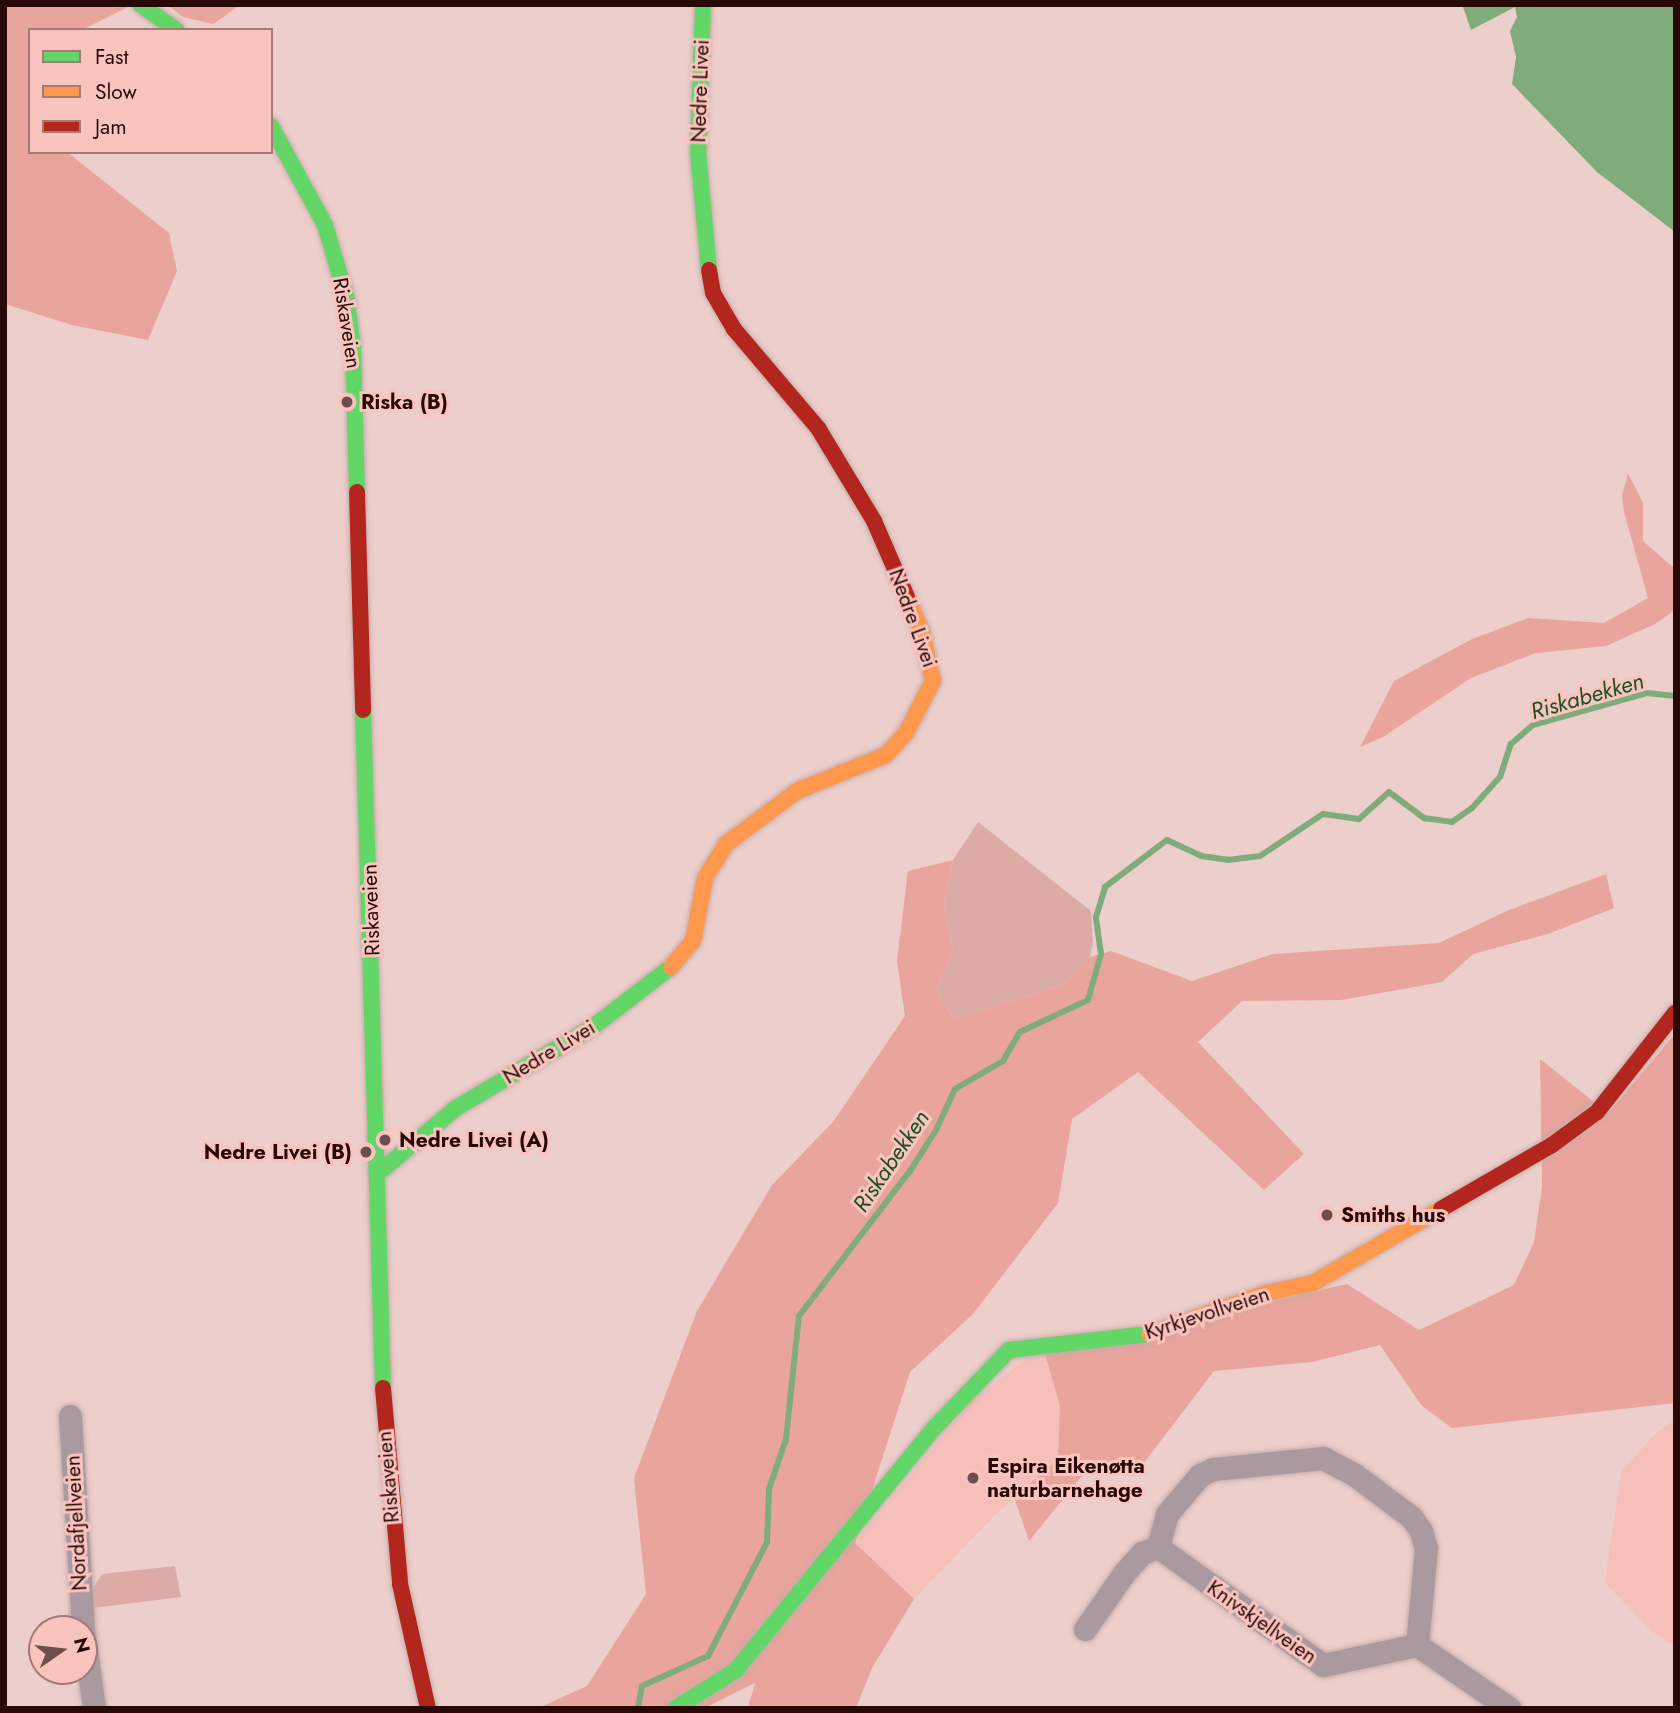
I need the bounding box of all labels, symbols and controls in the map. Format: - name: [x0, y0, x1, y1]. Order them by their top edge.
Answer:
- legend: [28, 28, 273, 154]
- street label: Nedre Livei: [686, 39, 714, 143]
- text: Fast: [95, 42, 128, 72]
- text: Slow: [95, 77, 137, 107]
- text: Jam: [95, 112, 127, 142]
- street label: Riskaveien: [327, 276, 367, 370]
- place label: Riska (B): [361, 389, 448, 415]
- marker: Riska (B): [339, 394, 355, 410]
- street label: Nedre Livei: [884, 565, 942, 671]
- water label: Riskabekken: [1527, 667, 1647, 725]
- street label: Riskaveien: [357, 864, 385, 956]
- street label: Nedre Livei: [498, 1015, 600, 1089]
- water label: Riskabekken: [847, 1105, 935, 1217]
- place label: Nedre Livei (A): [399, 1127, 549, 1153]
- marker: Nedre Livei (A): [377, 1132, 393, 1148]
- place label: Nedre Livei (B): [204, 1139, 352, 1165]
- marker: Nedre Livei (B): [358, 1144, 374, 1160]
- place label: Smiths hus: [1341, 1202, 1445, 1228]
- marker: Smiths hus: [1319, 1207, 1335, 1223]
- street label: Kyrkjevollveien: [1142, 1281, 1272, 1345]
- street label: Riskaveien: [371, 1430, 405, 1524]
- place label: Espira Eikenøtta naturbarnehage: [987, 1453, 1145, 1503]
- street label: Nordafjellveien: [60, 1455, 92, 1591]
- marker: Espira Eikenøtta naturbarnehage: [965, 1470, 981, 1486]
- street label: Knivskjellveien: [1202, 1575, 1322, 1669]
- north arrow: [28, 1615, 98, 1685]
- text: N: [67, 1635, 97, 1656]

